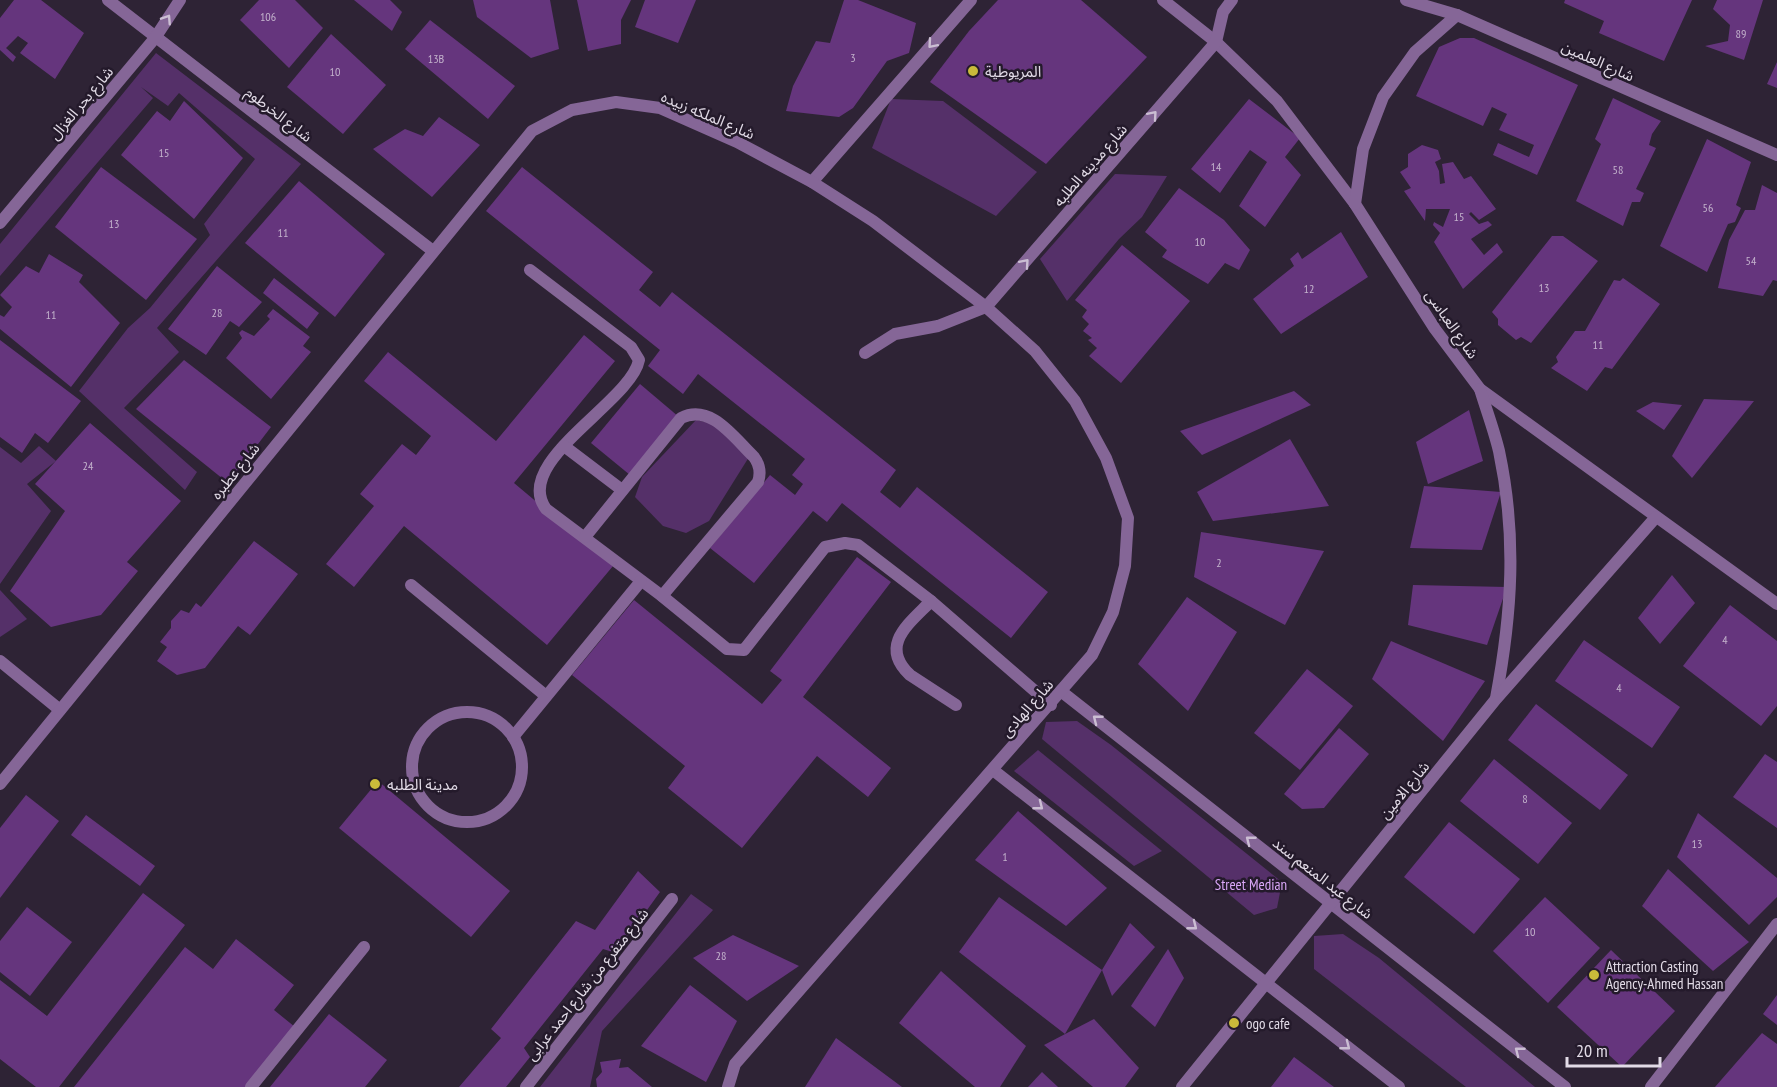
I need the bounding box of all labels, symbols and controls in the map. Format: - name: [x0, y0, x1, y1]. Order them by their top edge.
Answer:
- house number: 106: [260, 9, 276, 24]
- one-way arrow: [160, 15, 172, 25]
- house number: 89: [1736, 26, 1746, 41]
- one-way arrow: [928, 37, 939, 48]
- street label: شارع العلمين: [1558, 37, 1637, 88]
- house number: 3: [850, 50, 856, 65]
- house number: 13B: [428, 51, 445, 66]
- street label: شارع بحر الغزال: [45, 62, 120, 146]
- place label: المريوطية: [985, 62, 1041, 81]
- house number: 10: [330, 64, 340, 79]
- marker: المريوطية: [966, 64, 980, 78]
- street label: شارع الخرطوم: [240, 82, 316, 148]
- street label: شارع الملكه زبيده: [657, 87, 758, 146]
- one-way arrow: [1145, 111, 1156, 122]
- street label: شارع مدينه الطلبه: [1049, 120, 1134, 212]
- house number: 15: [159, 145, 169, 160]
- house number: 14: [1211, 159, 1222, 174]
- house number: 58: [1613, 162, 1623, 177]
- house number: 56: [1703, 200, 1713, 215]
- house number: 15: [1454, 209, 1464, 224]
- house number: 13: [109, 216, 119, 231]
- house number: 11: [278, 225, 288, 240]
- house number: 10: [1195, 234, 1205, 249]
- house number: 54: [1746, 253, 1757, 268]
- one-way arrow: [1018, 259, 1029, 269]
- house number: 13: [1539, 280, 1549, 295]
- house number: 12: [1304, 281, 1314, 296]
- street label: شارع العباسى: [1419, 286, 1483, 364]
- house number: 28: [212, 305, 222, 320]
- house number: 11: [46, 307, 56, 322]
- house number: 11: [1593, 337, 1603, 352]
- street label: شارع عطبره: [206, 439, 266, 505]
- house number: 24: [83, 458, 94, 473]
- house number: 2: [1216, 555, 1222, 570]
- house number: 4: [1722, 632, 1728, 647]
- street label: شارع الهادى: [997, 675, 1060, 743]
- house number: 4: [1616, 680, 1622, 695]
- one-way arrow: [1092, 716, 1103, 727]
- street label: شارع الامين: [1375, 757, 1436, 825]
- place label: مدينة الطلبه: [387, 775, 458, 794]
- marker: مدينة الطلبه: [368, 777, 382, 791]
- house number: 8: [1522, 791, 1528, 806]
- one-way arrow: [1032, 799, 1043, 810]
- street label: شارع عبد المنعم سند: [1267, 833, 1377, 926]
- one-way arrow: [1246, 836, 1257, 847]
- house number: 13: [1692, 836, 1702, 851]
- house number: 1: [1002, 849, 1008, 864]
- park label: Street Median: [1215, 875, 1287, 894]
- street label: شارع متفرع من شارع احمد عرابى: [522, 904, 655, 1066]
- one-way arrow: [1186, 919, 1197, 930]
- house number: 10: [1525, 924, 1535, 939]
- house number: 28: [716, 948, 726, 963]
- place label: Attraction Casting Agency-Ahmed Hassan: [1606, 957, 1723, 993]
- marker: Attraction Casting Agency-Ahmed Hassan: [1587, 968, 1601, 982]
- place label: ogo cafe: [1246, 1014, 1290, 1033]
- marker: ogo cafe: [1227, 1016, 1241, 1030]
- scale bar: [1567, 1030, 1660, 1068]
- one-way arrow: [1340, 1039, 1351, 1050]
- text: 20 m: [1576, 1039, 1608, 1062]
- one-way arrow: [1515, 1047, 1526, 1058]

